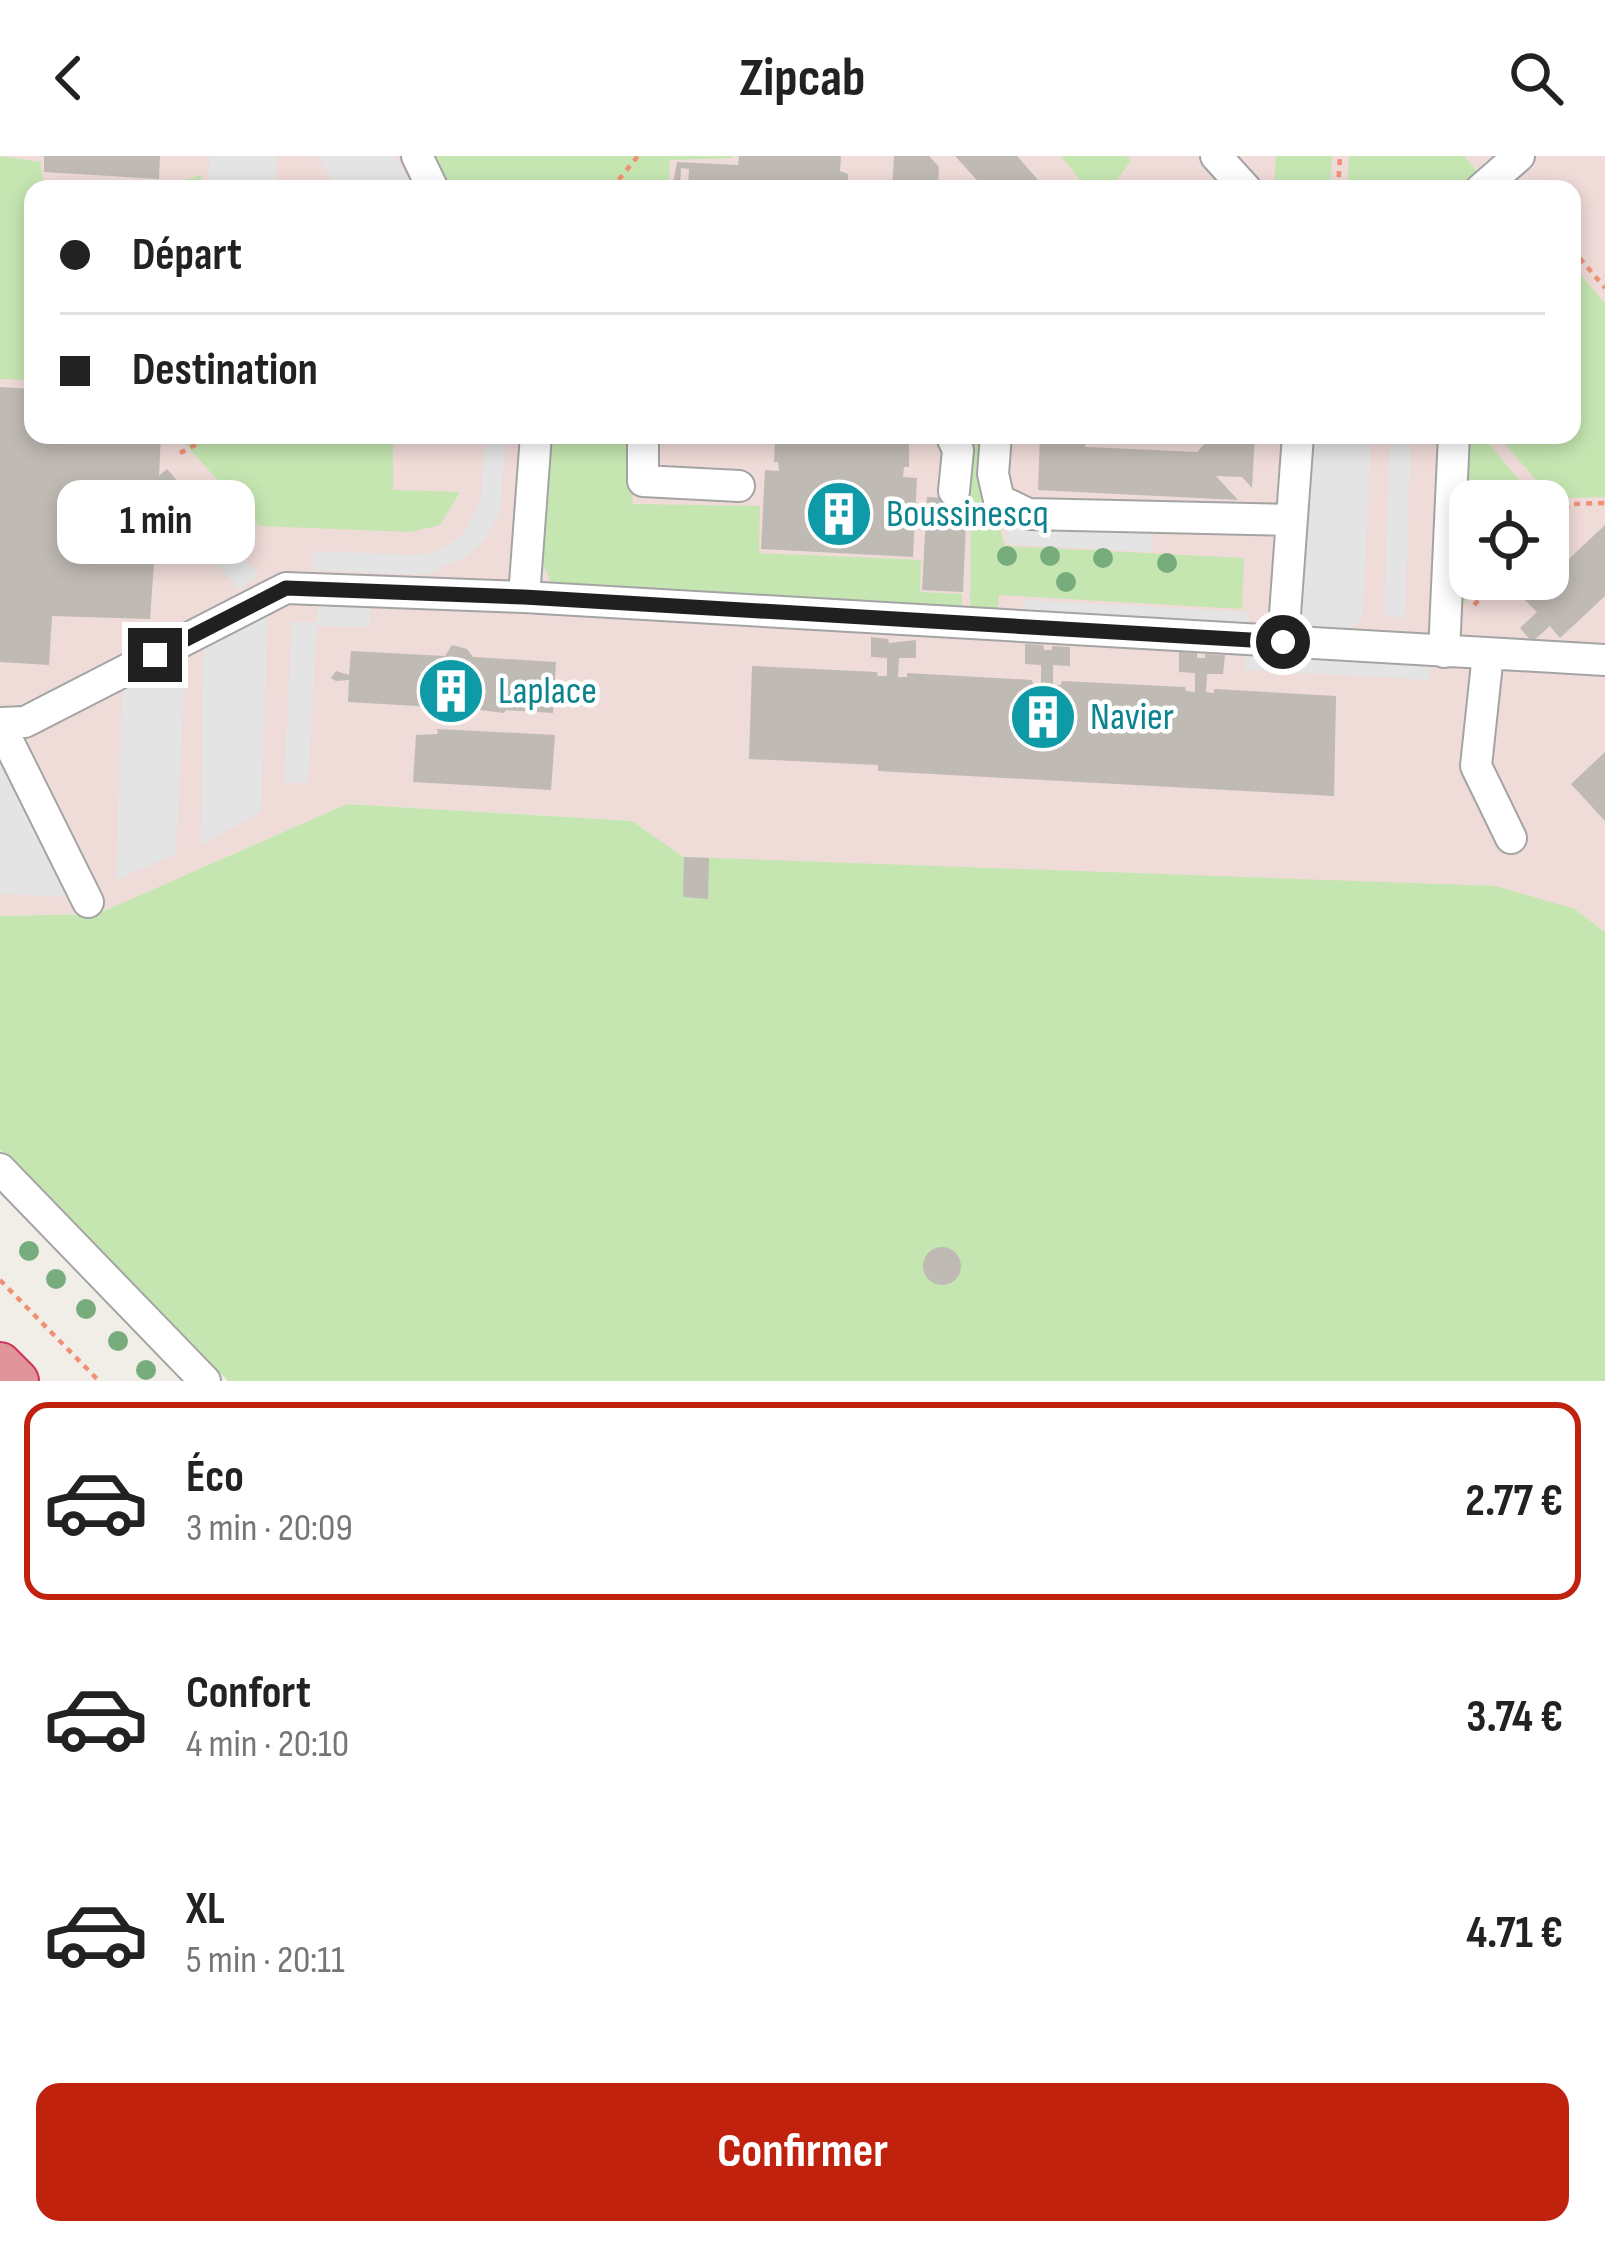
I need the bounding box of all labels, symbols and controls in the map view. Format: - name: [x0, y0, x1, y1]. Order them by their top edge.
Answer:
- icon: back: [36, 45, 102, 111]
- icon: search: [1503, 45, 1569, 111]
- text: Zipcab: [739, 46, 866, 111]
- text: Départ: [132, 228, 242, 283]
- text: Destination: [132, 343, 318, 398]
- building icon: Boussinescq: [804, 479, 874, 549]
- map controls: [1449, 480, 1569, 600]
- button: locate: [1449, 480, 1569, 600]
- callout: 1 min: [56, 481, 254, 565]
- place label: Boussinescq: [886, 491, 1049, 538]
- text: 1 min: [120, 498, 192, 545]
- route start: [1256, 615, 1310, 669]
- route end: [128, 628, 182, 682]
- building icon: Laplace: [416, 656, 486, 726]
- place label: Laplace: [498, 668, 597, 715]
- building icon: Navier: [1008, 682, 1078, 752]
- place label: Navier: [1090, 694, 1174, 741]
- icon: car: [42, 1447, 150, 1555]
- text: Éco: [186, 1450, 244, 1505]
- text: 2.77 €: [1465, 1474, 1563, 1529]
- text: 3 min · 20:09: [186, 1505, 353, 1552]
- icon: car: [42, 1663, 150, 1771]
- text: Confort: [186, 1666, 311, 1721]
- text: 3.74 €: [1466, 1690, 1563, 1745]
- text: 4 min · 20:10: [186, 1721, 349, 1768]
- icon: car: [42, 1879, 150, 1987]
- text: XL: [186, 1882, 225, 1937]
- text: 4.71 €: [1466, 1906, 1563, 1961]
- text: 5 min · 20:11: [186, 1937, 345, 1984]
- button: Confirmer: [36, 2083, 1569, 2221]

